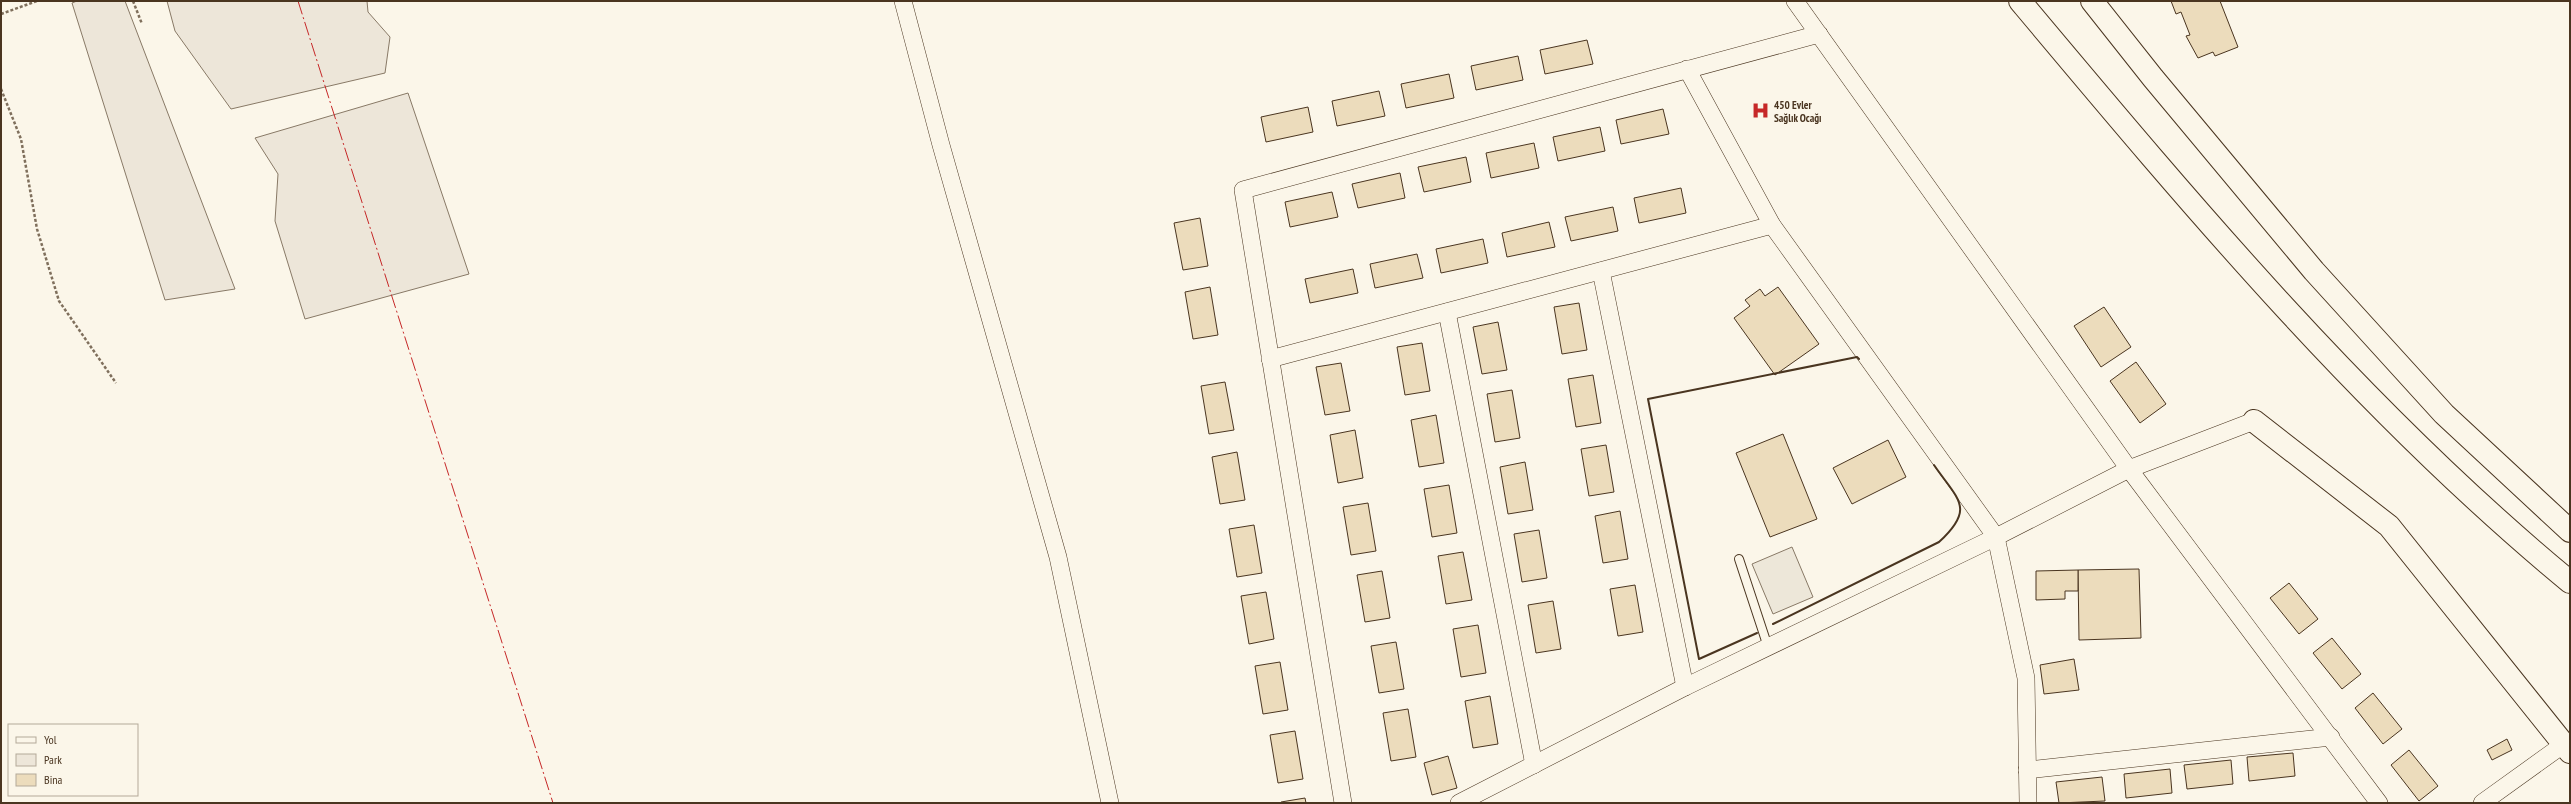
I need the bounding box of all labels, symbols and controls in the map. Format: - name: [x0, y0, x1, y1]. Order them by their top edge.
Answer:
- place label: 450 Evler Sağlık Ocağı: [1774, 98, 1822, 125]
- hospital icon: 450 Evler Sağlık Ocağı: [1751, 101, 1771, 121]
- legend: [8, 724, 138, 796]
- text: Yol: [44, 732, 57, 747]
- text: Park: [44, 752, 62, 767]
- text: Bina: [44, 772, 63, 787]

